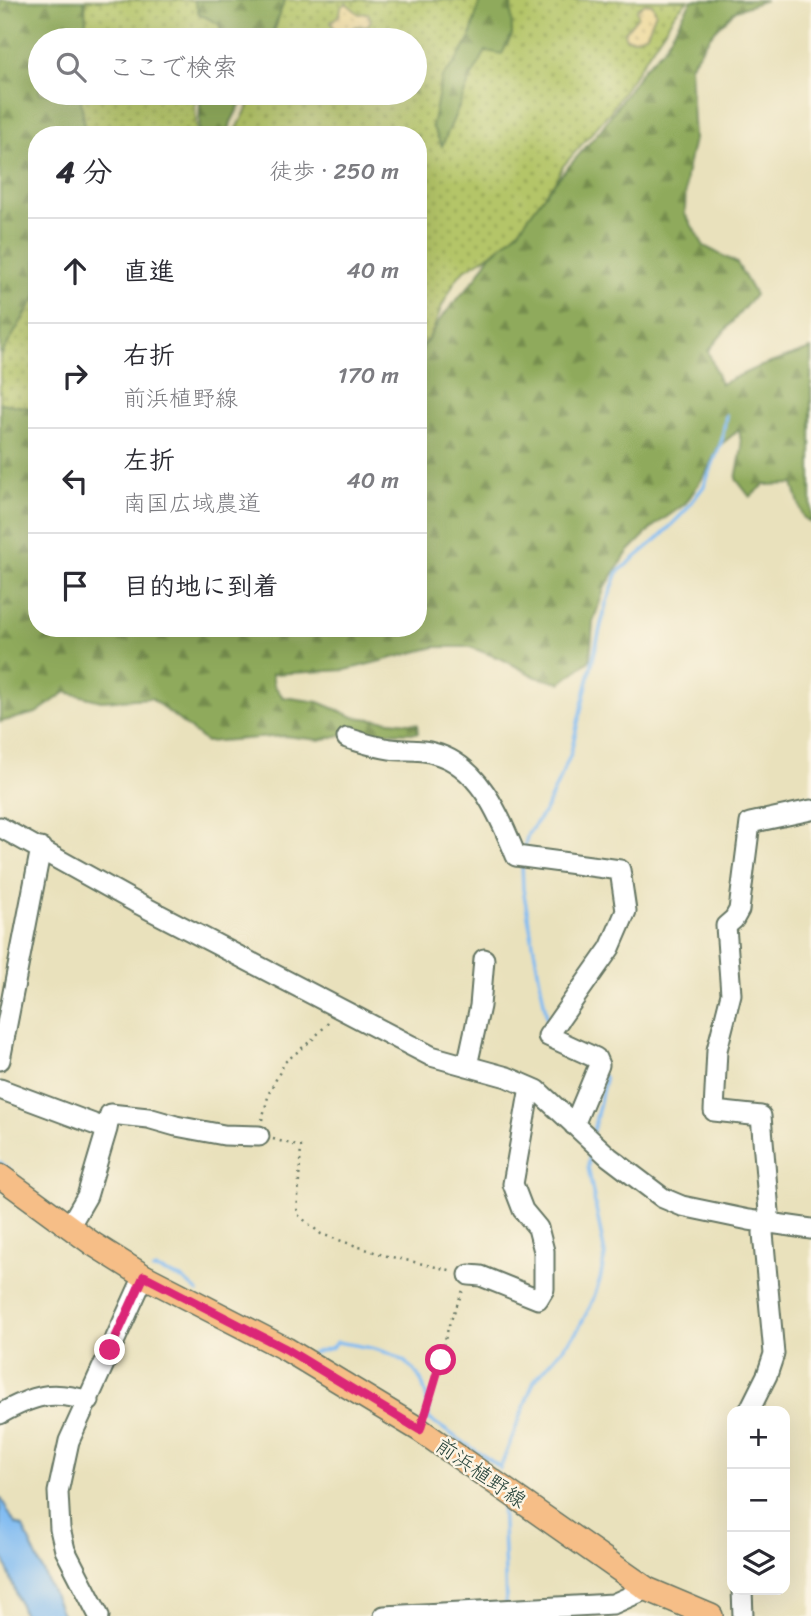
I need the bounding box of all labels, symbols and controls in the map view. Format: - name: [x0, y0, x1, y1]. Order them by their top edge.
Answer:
- search box: [28, 28, 427, 105]
- text: ここで検索: [108, 44, 238, 90]
- icon: search: [52, 48, 90, 86]
- text: 4 分: [56, 145, 113, 199]
- text: 徒歩 · 250 m: [269, 151, 399, 192]
- text: 直進: [123, 248, 175, 294]
- text: 40 m: [346, 250, 399, 291]
- icon: ahead: [56, 252, 94, 290]
- text: 右折: [123, 332, 175, 378]
- text: 170 m: [338, 355, 399, 396]
- icon: right: [56, 357, 94, 395]
- text: 前浜植野線: [123, 378, 238, 419]
- text: 左折: [123, 437, 175, 483]
- text: 40 m: [346, 460, 399, 501]
- icon: left: [56, 462, 94, 500]
- text: 南国広域農道: [123, 483, 261, 524]
- text: 目的地に到着: [123, 563, 279, 609]
- icon: arrive: [56, 567, 94, 605]
- route end: [94, 1334, 125, 1365]
- route start: [425, 1344, 456, 1375]
- map controls: [727, 1406, 790, 1595]
- button: +: [727, 1406, 790, 1469]
- street label: 前浜植野線: [427, 1427, 535, 1519]
- button: −: [727, 1469, 790, 1532]
- button: layers: [727, 1532, 790, 1595]

